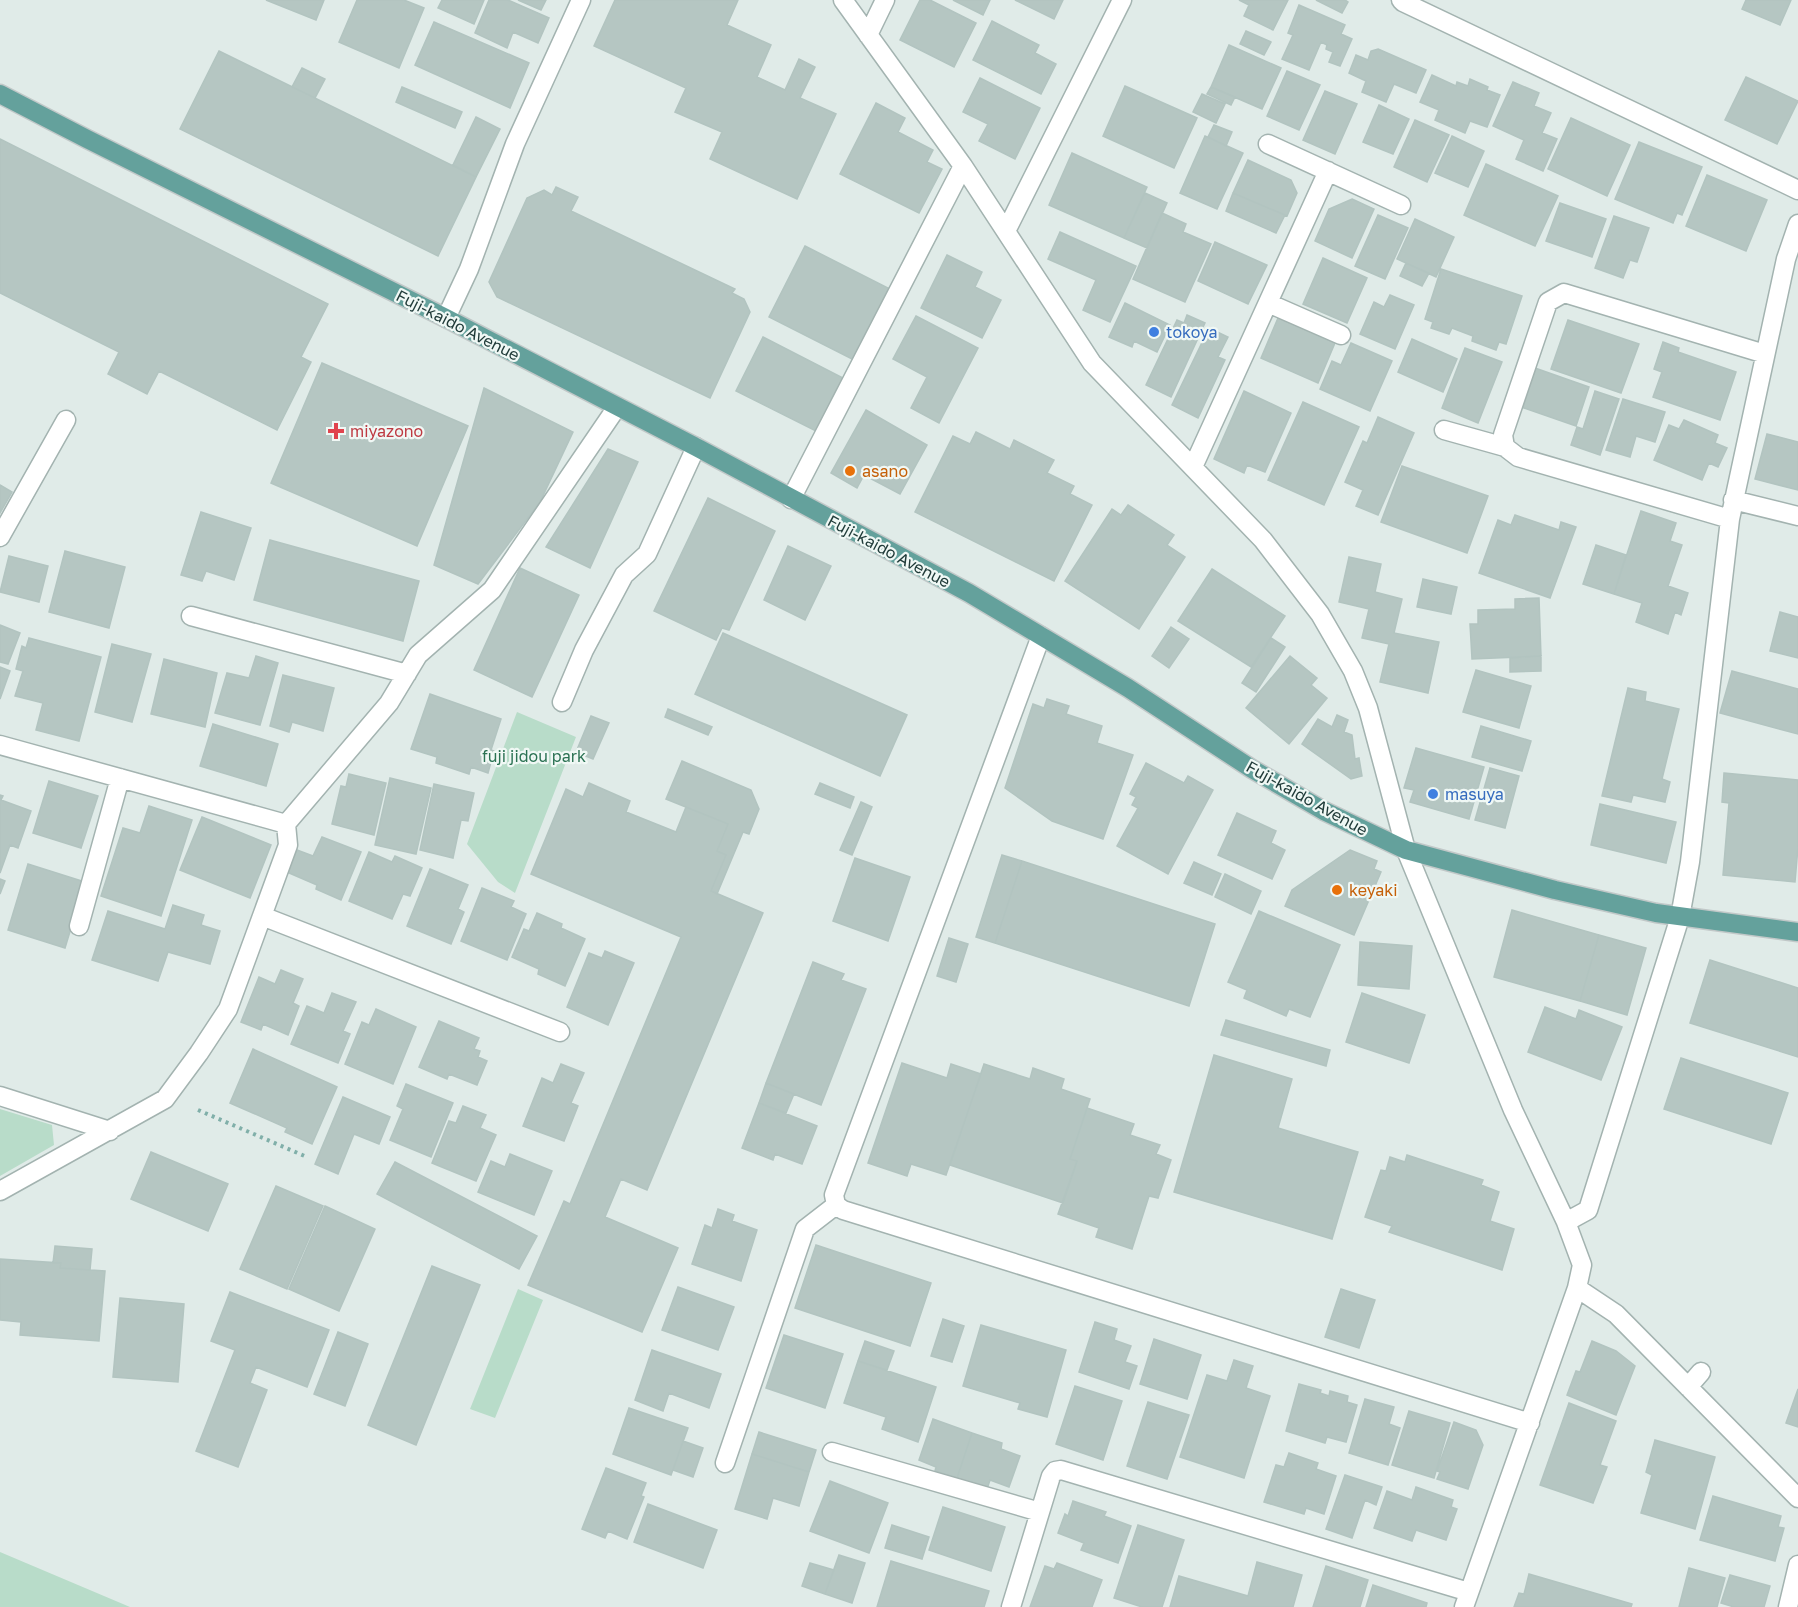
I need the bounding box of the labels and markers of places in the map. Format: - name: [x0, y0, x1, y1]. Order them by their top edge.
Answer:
- place label: tokoya: [1166, 322, 1218, 342]
- marker: tokoya: [1147, 325, 1161, 339]
- place label: miyazono: [350, 421, 423, 441]
- marker: miyazono: [327, 422, 345, 440]
- place label: asano: [862, 461, 908, 481]
- marker: asano: [843, 464, 857, 478]
- place label: masuya: [1445, 784, 1504, 804]
- marker: masuya: [1426, 787, 1440, 801]
- place label: keyaki: [1349, 880, 1398, 900]
- marker: keyaki: [1330, 883, 1344, 897]

